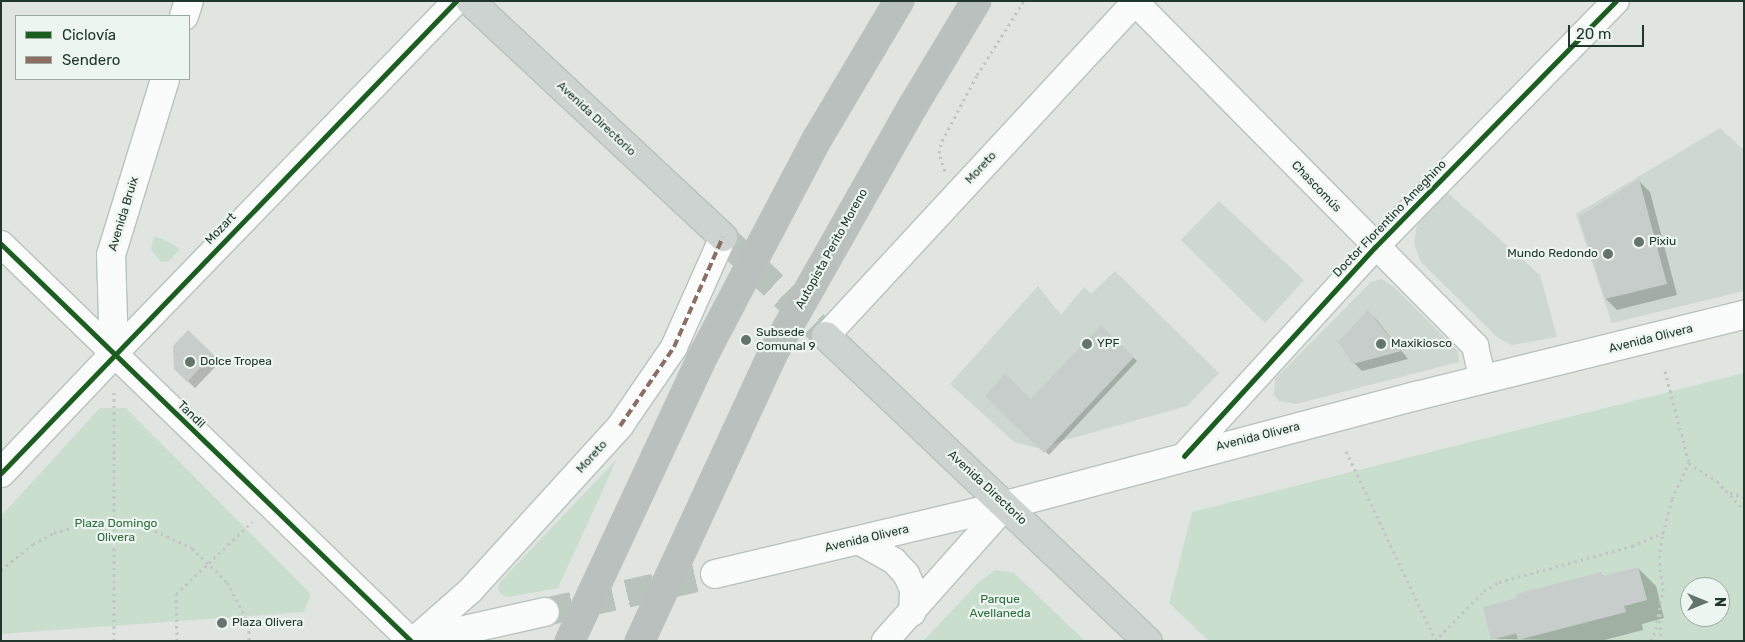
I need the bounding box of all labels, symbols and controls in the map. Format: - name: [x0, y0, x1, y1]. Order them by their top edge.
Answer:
- legend: [15, 15, 190, 80]
- scale bar: [1570, 15, 1646, 47]
- text: 20 m: [1576, 25, 1611, 43]
- text: Ciclovía: [62, 26, 116, 44]
- text: Sendero: [62, 51, 120, 69]
- street label: Avenida Directorio: [554, 79, 638, 159]
- street label: Moreto: [962, 149, 1000, 187]
- street label: Doctor Florentino Ameghino: [1330, 157, 1450, 281]
- street label: Chascomús: [1288, 158, 1344, 216]
- street label: Avenida Bruix: [106, 175, 142, 253]
- street label: Autopista Perito Moreno: [793, 186, 871, 312]
- street label: Mozart: [203, 210, 239, 248]
- place label: Pixiu: [1649, 235, 1676, 249]
- marker: Pixiu: [1633, 236, 1645, 248]
- place label: Mundo Redondo: [1507, 247, 1598, 261]
- marker: Mundo Redondo: [1602, 248, 1614, 260]
- street label: Avenida Olivera: [1608, 322, 1694, 356]
- place label: Subsede Comunal 9: [756, 326, 816, 354]
- marker: Subsede Comunal 9: [740, 334, 752, 346]
- place label: YPF: [1097, 337, 1119, 351]
- place label: Maxikiosco: [1391, 337, 1452, 351]
- marker: YPF: [1081, 338, 1093, 350]
- marker: Maxikiosco: [1375, 338, 1387, 350]
- place label: Dolce Tropea: [200, 355, 272, 369]
- marker: Dolce Tropea: [184, 356, 196, 368]
- street label: Tandil: [174, 398, 208, 432]
- street label: Avenida Olivera: [1215, 420, 1301, 454]
- street label: Moreto: [574, 438, 610, 476]
- street label: Avenida Directorio: [945, 448, 1029, 528]
- park label: Plaza Domingo Olivera: [75, 517, 157, 545]
- street label: Avenida Olivera: [824, 522, 910, 556]
- north arrow: [1680, 577, 1730, 627]
- park label: Parque Avellaneda: [969, 593, 1031, 621]
- text: N: [1711, 597, 1728, 607]
- place label: Plaza Olivera: [232, 616, 303, 630]
- marker: Plaza Olivera: [216, 617, 228, 629]

